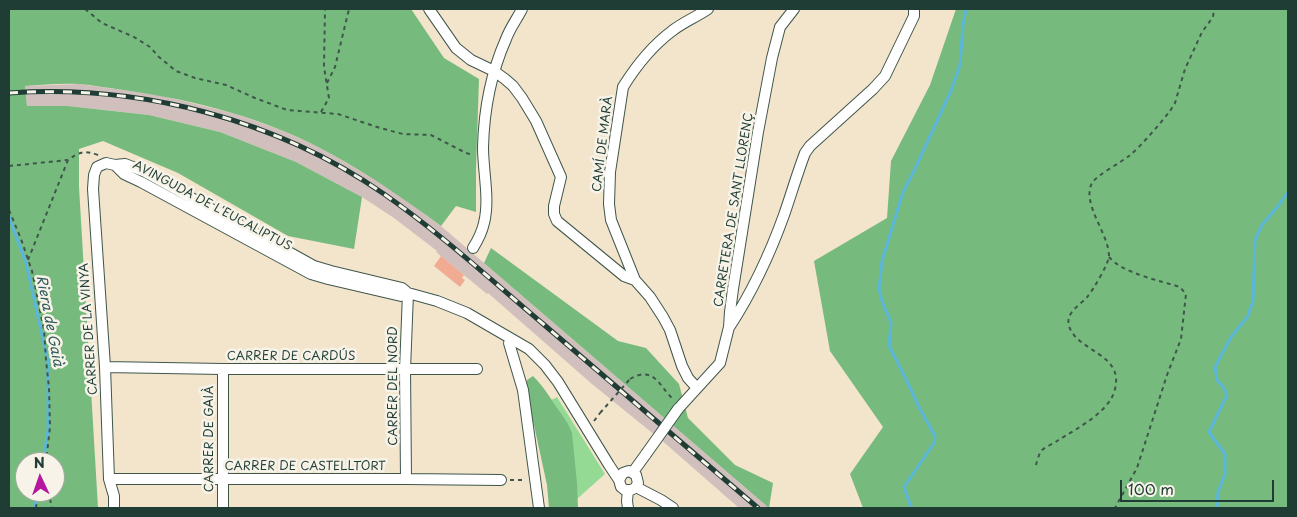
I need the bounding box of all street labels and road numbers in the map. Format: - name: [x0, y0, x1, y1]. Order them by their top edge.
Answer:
- street label: CAMÍ DE MARÀ: [590, 95, 616, 193]
- street label: CARRETERA DE SANT LLORENÇ: [712, 112, 756, 308]
- street label: AVINGUDA DE L'EUCALIPTUS: [130, 158, 294, 254]
- street label: CARRER DE LA VINYA: [77, 262, 101, 396]
- street label: CARRER DEL NORD: [387, 326, 401, 446]
- street label: CARRER DE CARDÚS: [227, 350, 355, 364]
- street label: CARRER DE GAIÀ: [203, 386, 217, 492]
- street label: CARRER DE CASTELLTORT: [224, 460, 386, 474]

